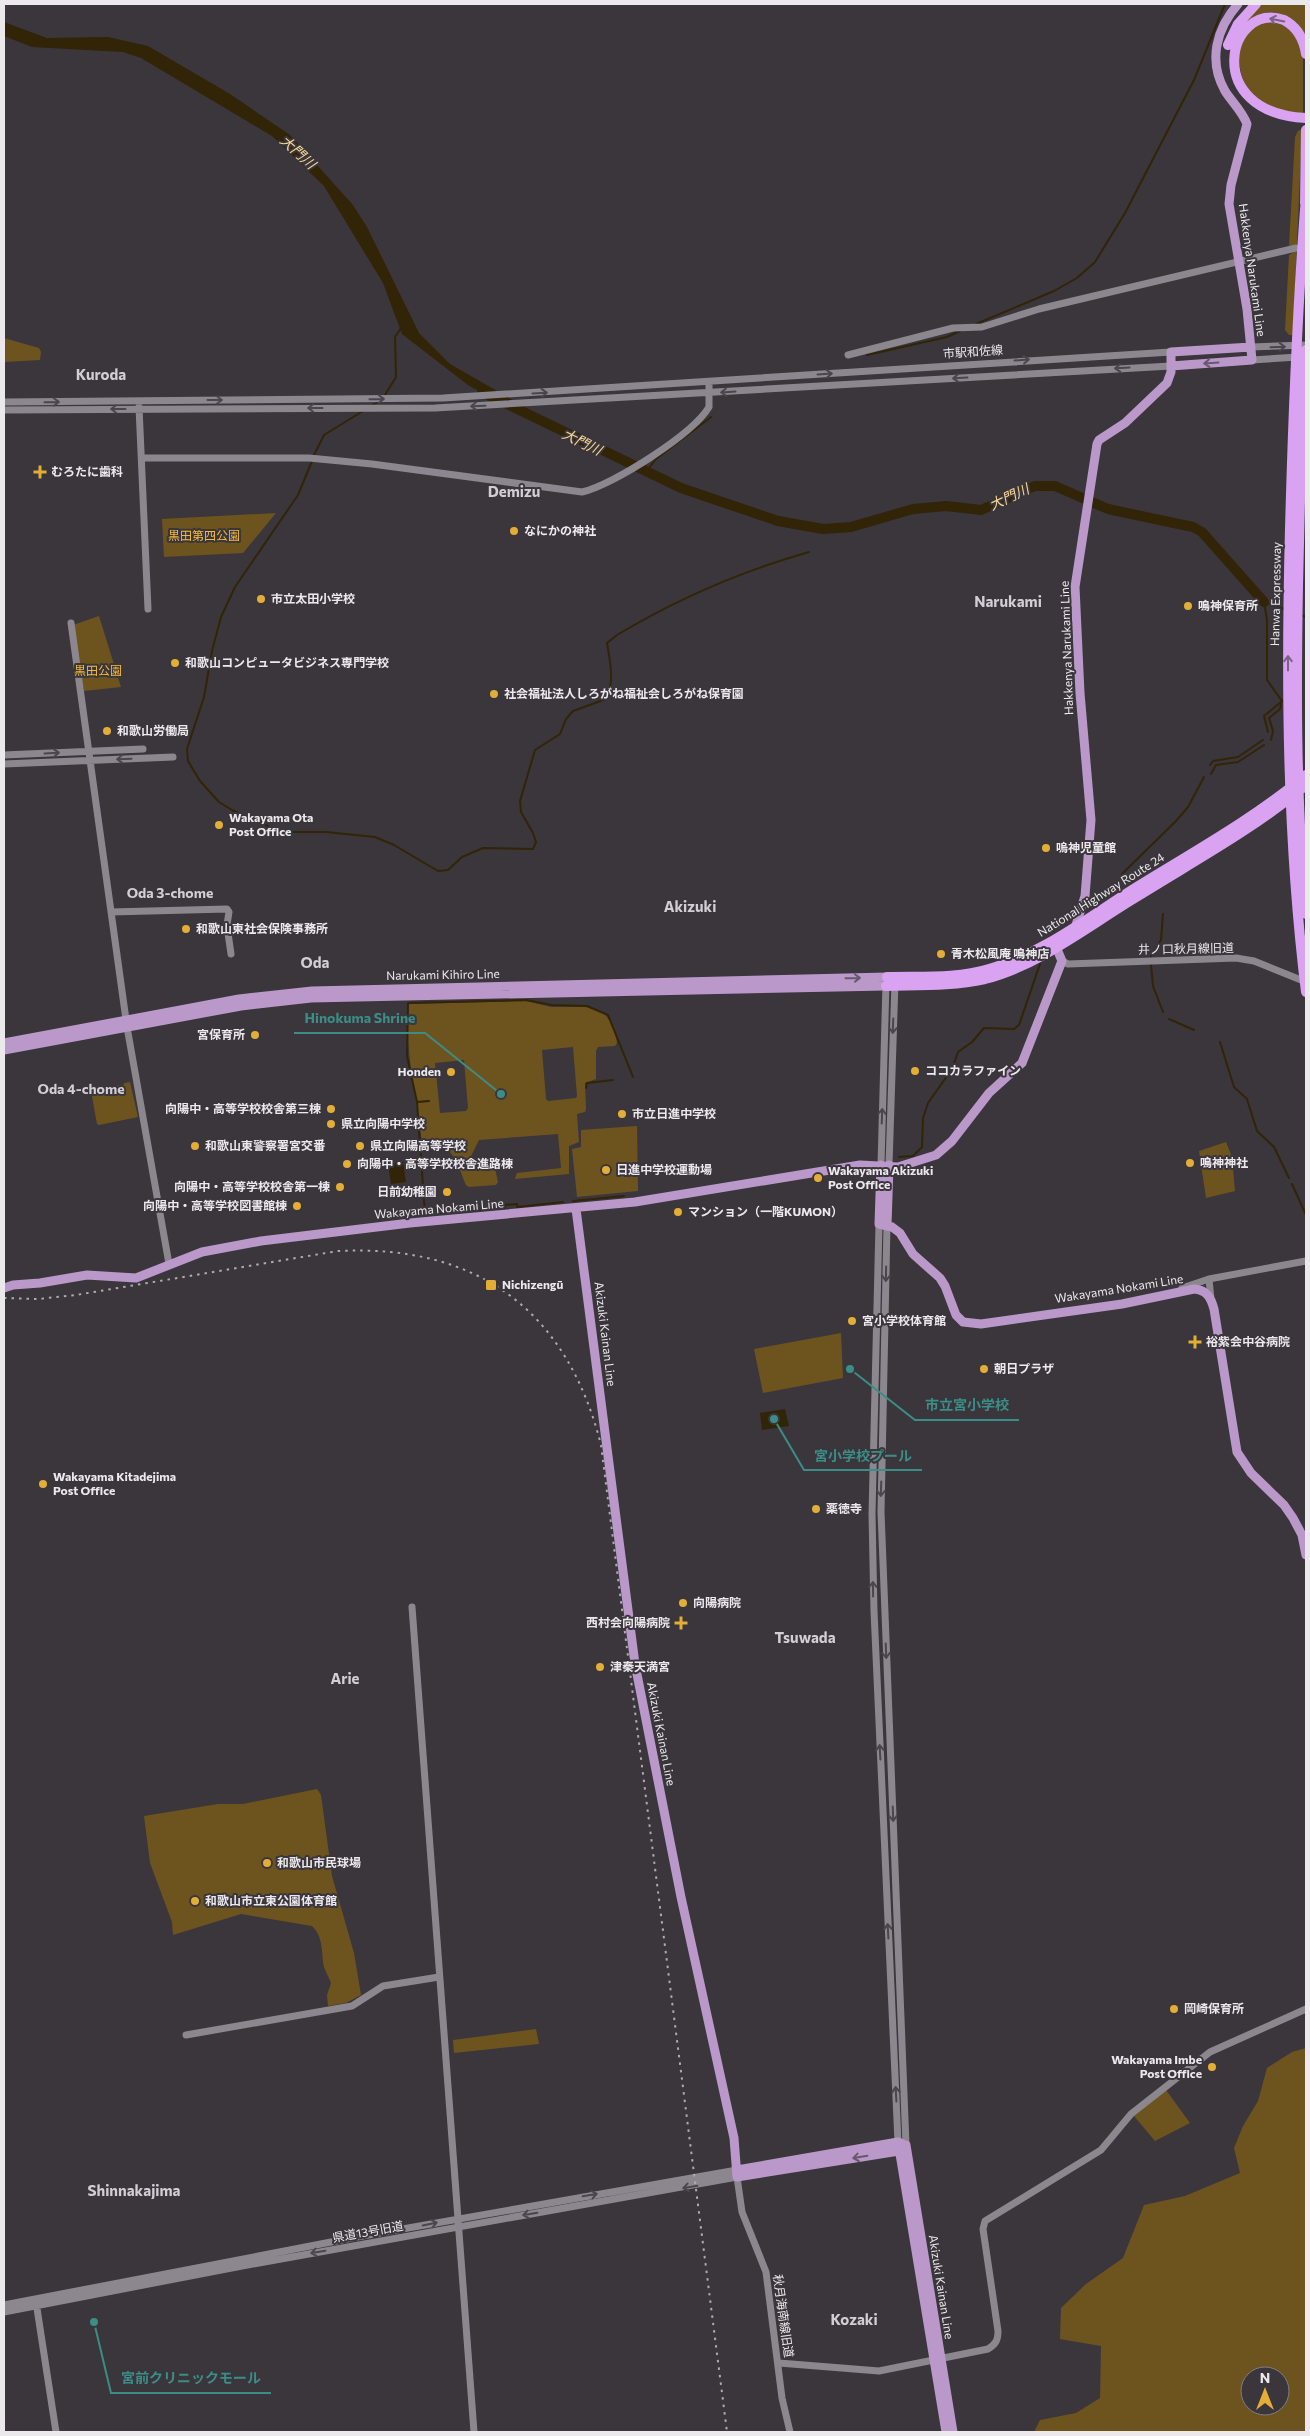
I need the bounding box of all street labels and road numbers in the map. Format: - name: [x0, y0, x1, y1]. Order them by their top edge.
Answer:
- street label: Hakkenya Narukami Line: [1237, 202, 1269, 337]
- street label: 市駅和佐線: [943, 342, 1003, 360]
- street label: Hanwa Expressway: [1267, 542, 1283, 646]
- street label: Hakkenya Narukami Line: [1057, 581, 1075, 715]
- street label: National Highway Route 24: [1034, 849, 1167, 939]
- street label: 井ノ口秋月線旧道: [1138, 940, 1234, 956]
- street label: Narukami Kihiro Line: [386, 966, 500, 982]
- street label: Wakayama Nokami Line: [374, 1195, 504, 1221]
- street label: Wakayama Nokami Line: [1054, 1271, 1184, 1305]
- street label: Akizuki Kainan Line: [593, 1281, 619, 1387]
- street label: Akizuki Kainan Line: [645, 1681, 679, 1787]
- street label: 県道13号旧道: [331, 2218, 404, 2244]
- street label: Akizuki Kainan Line: [927, 2234, 957, 2340]
- street label: 秋月海南線旧道: [771, 2273, 797, 2358]

